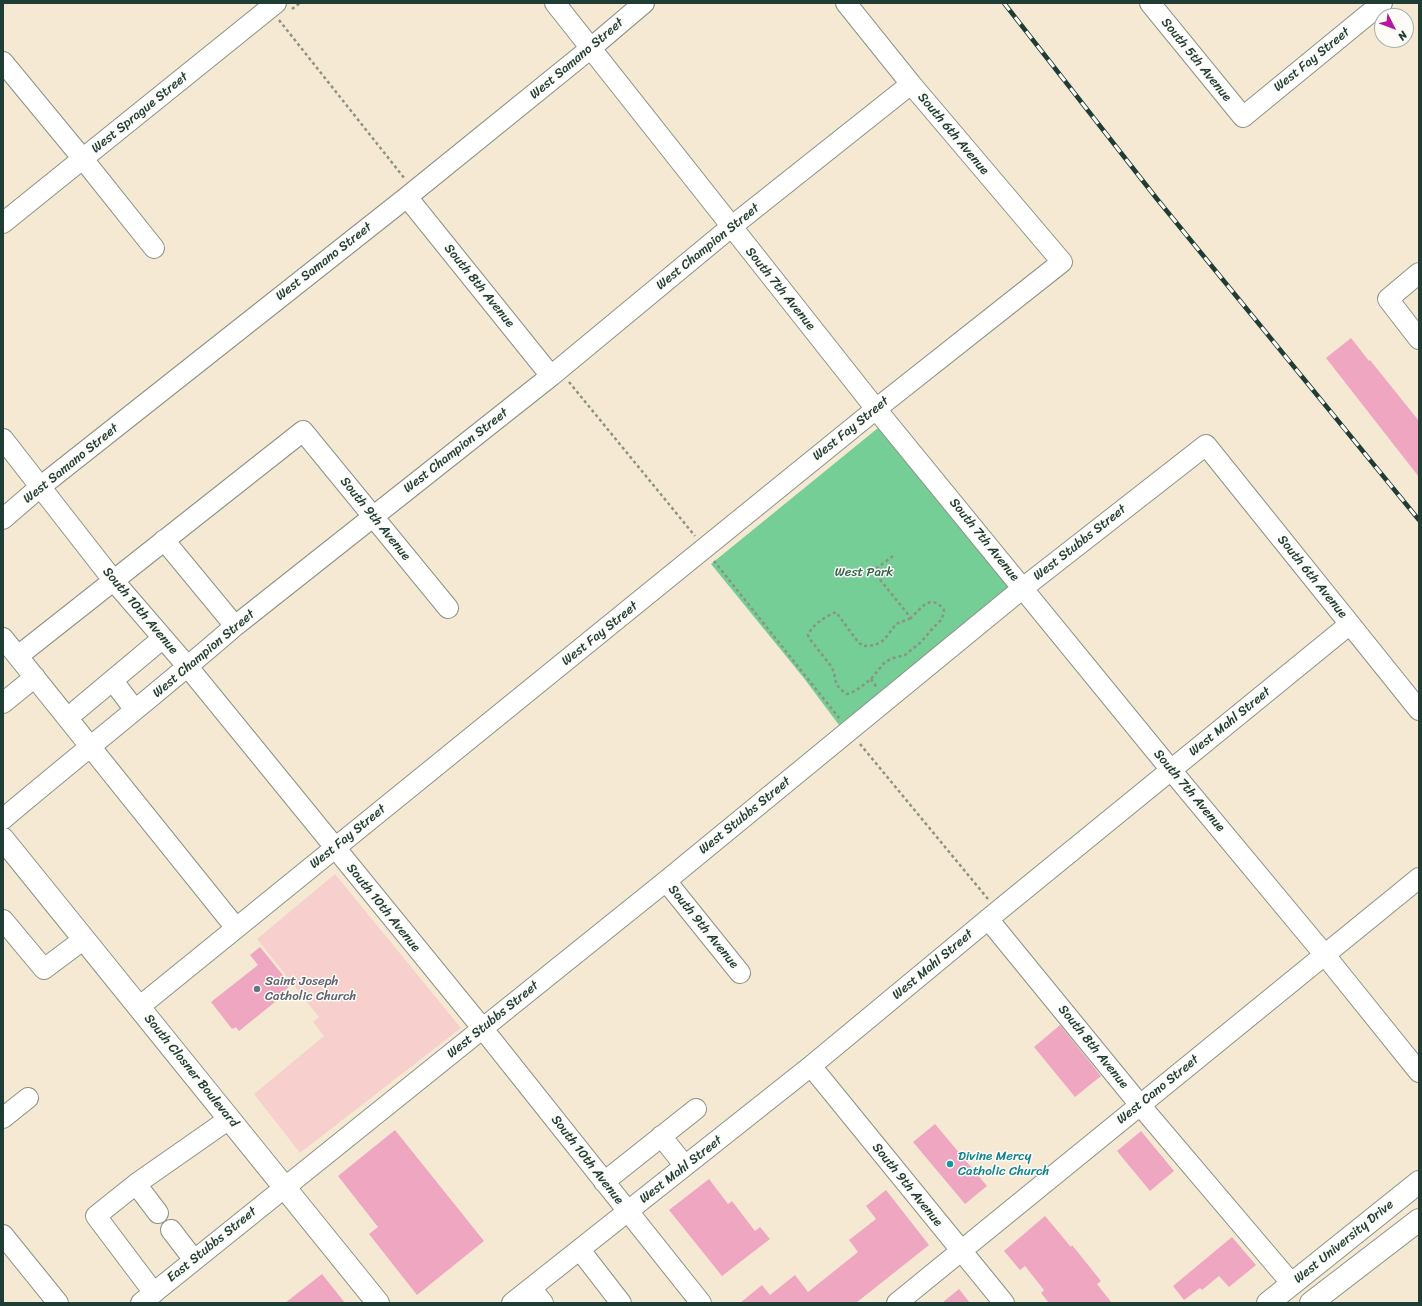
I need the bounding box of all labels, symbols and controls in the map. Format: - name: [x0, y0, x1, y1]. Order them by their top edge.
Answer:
- north arrow: [1374, 8, 1414, 48]
- street label: West Samano Street: [527, 15, 627, 103]
- street label: South 5th Avenue: [1158, 15, 1234, 105]
- street label: West Fay Street: [1271, 25, 1353, 95]
- text: N: [1393, 27, 1412, 45]
- street label: West Sprague Street: [89, 69, 191, 157]
- street label: South 6th Avenue: [914, 90, 992, 178]
- street label: West Champion Street: [653, 201, 763, 293]
- street label: West Samano Street: [273, 220, 375, 304]
- street label: South 8th Avenue: [441, 241, 517, 331]
- street label: South 7th Avenue: [742, 244, 818, 334]
- street label: West Fay Street: [810, 394, 892, 464]
- street label: West Champion Street: [401, 405, 511, 497]
- street label: West Samano Street: [20, 421, 122, 507]
- street label: South 9th Avenue: [337, 474, 413, 564]
- street label: South 7th Avenue: [946, 495, 1022, 585]
- street label: West Stubbs Street: [1030, 502, 1130, 584]
- street label: South 6th Avenue: [1274, 532, 1350, 622]
- street label: South 10th Avenue: [99, 564, 181, 658]
- park label: West Park: [835, 565, 893, 581]
- street label: West Fay Street: [559, 599, 641, 669]
- street label: West Champion Street: [150, 607, 258, 701]
- street label: West Mahl Street: [1186, 684, 1274, 760]
- street label: South 7th Avenue: [1150, 747, 1228, 835]
- street label: West Stubbs Street: [696, 774, 794, 858]
- street label: West Fay Street: [307, 802, 389, 872]
- street label: South 10th Avenue: [343, 861, 423, 955]
- street label: South 9th Avenue: [665, 882, 741, 972]
- street label: West Mahl Street: [889, 927, 977, 1003]
- place label: Saint Joseph Catholic Church: [265, 974, 356, 1005]
- street label: West Stubbs Street: [444, 978, 542, 1062]
- marker: Saint Joseph Catholic Church: [252, 984, 262, 994]
- street label: South 8th Avenue: [1055, 1002, 1131, 1092]
- street label: South Closner Boulevard: [141, 1011, 241, 1131]
- street label: West Cano Street: [1114, 1052, 1202, 1128]
- street label: South 10th Avenue: [547, 1112, 627, 1208]
- street label: West Mahl Street: [637, 1133, 725, 1207]
- street label: South 9th Avenue: [869, 1140, 945, 1230]
- place label: Divine Mercy Catholic Church: [958, 1149, 1049, 1180]
- marker: Divine Mercy Catholic Church: [945, 1159, 955, 1169]
- street label: West University Drive: [1291, 1197, 1397, 1287]
- street label: East Stubbs Street: [164, 1204, 260, 1286]

